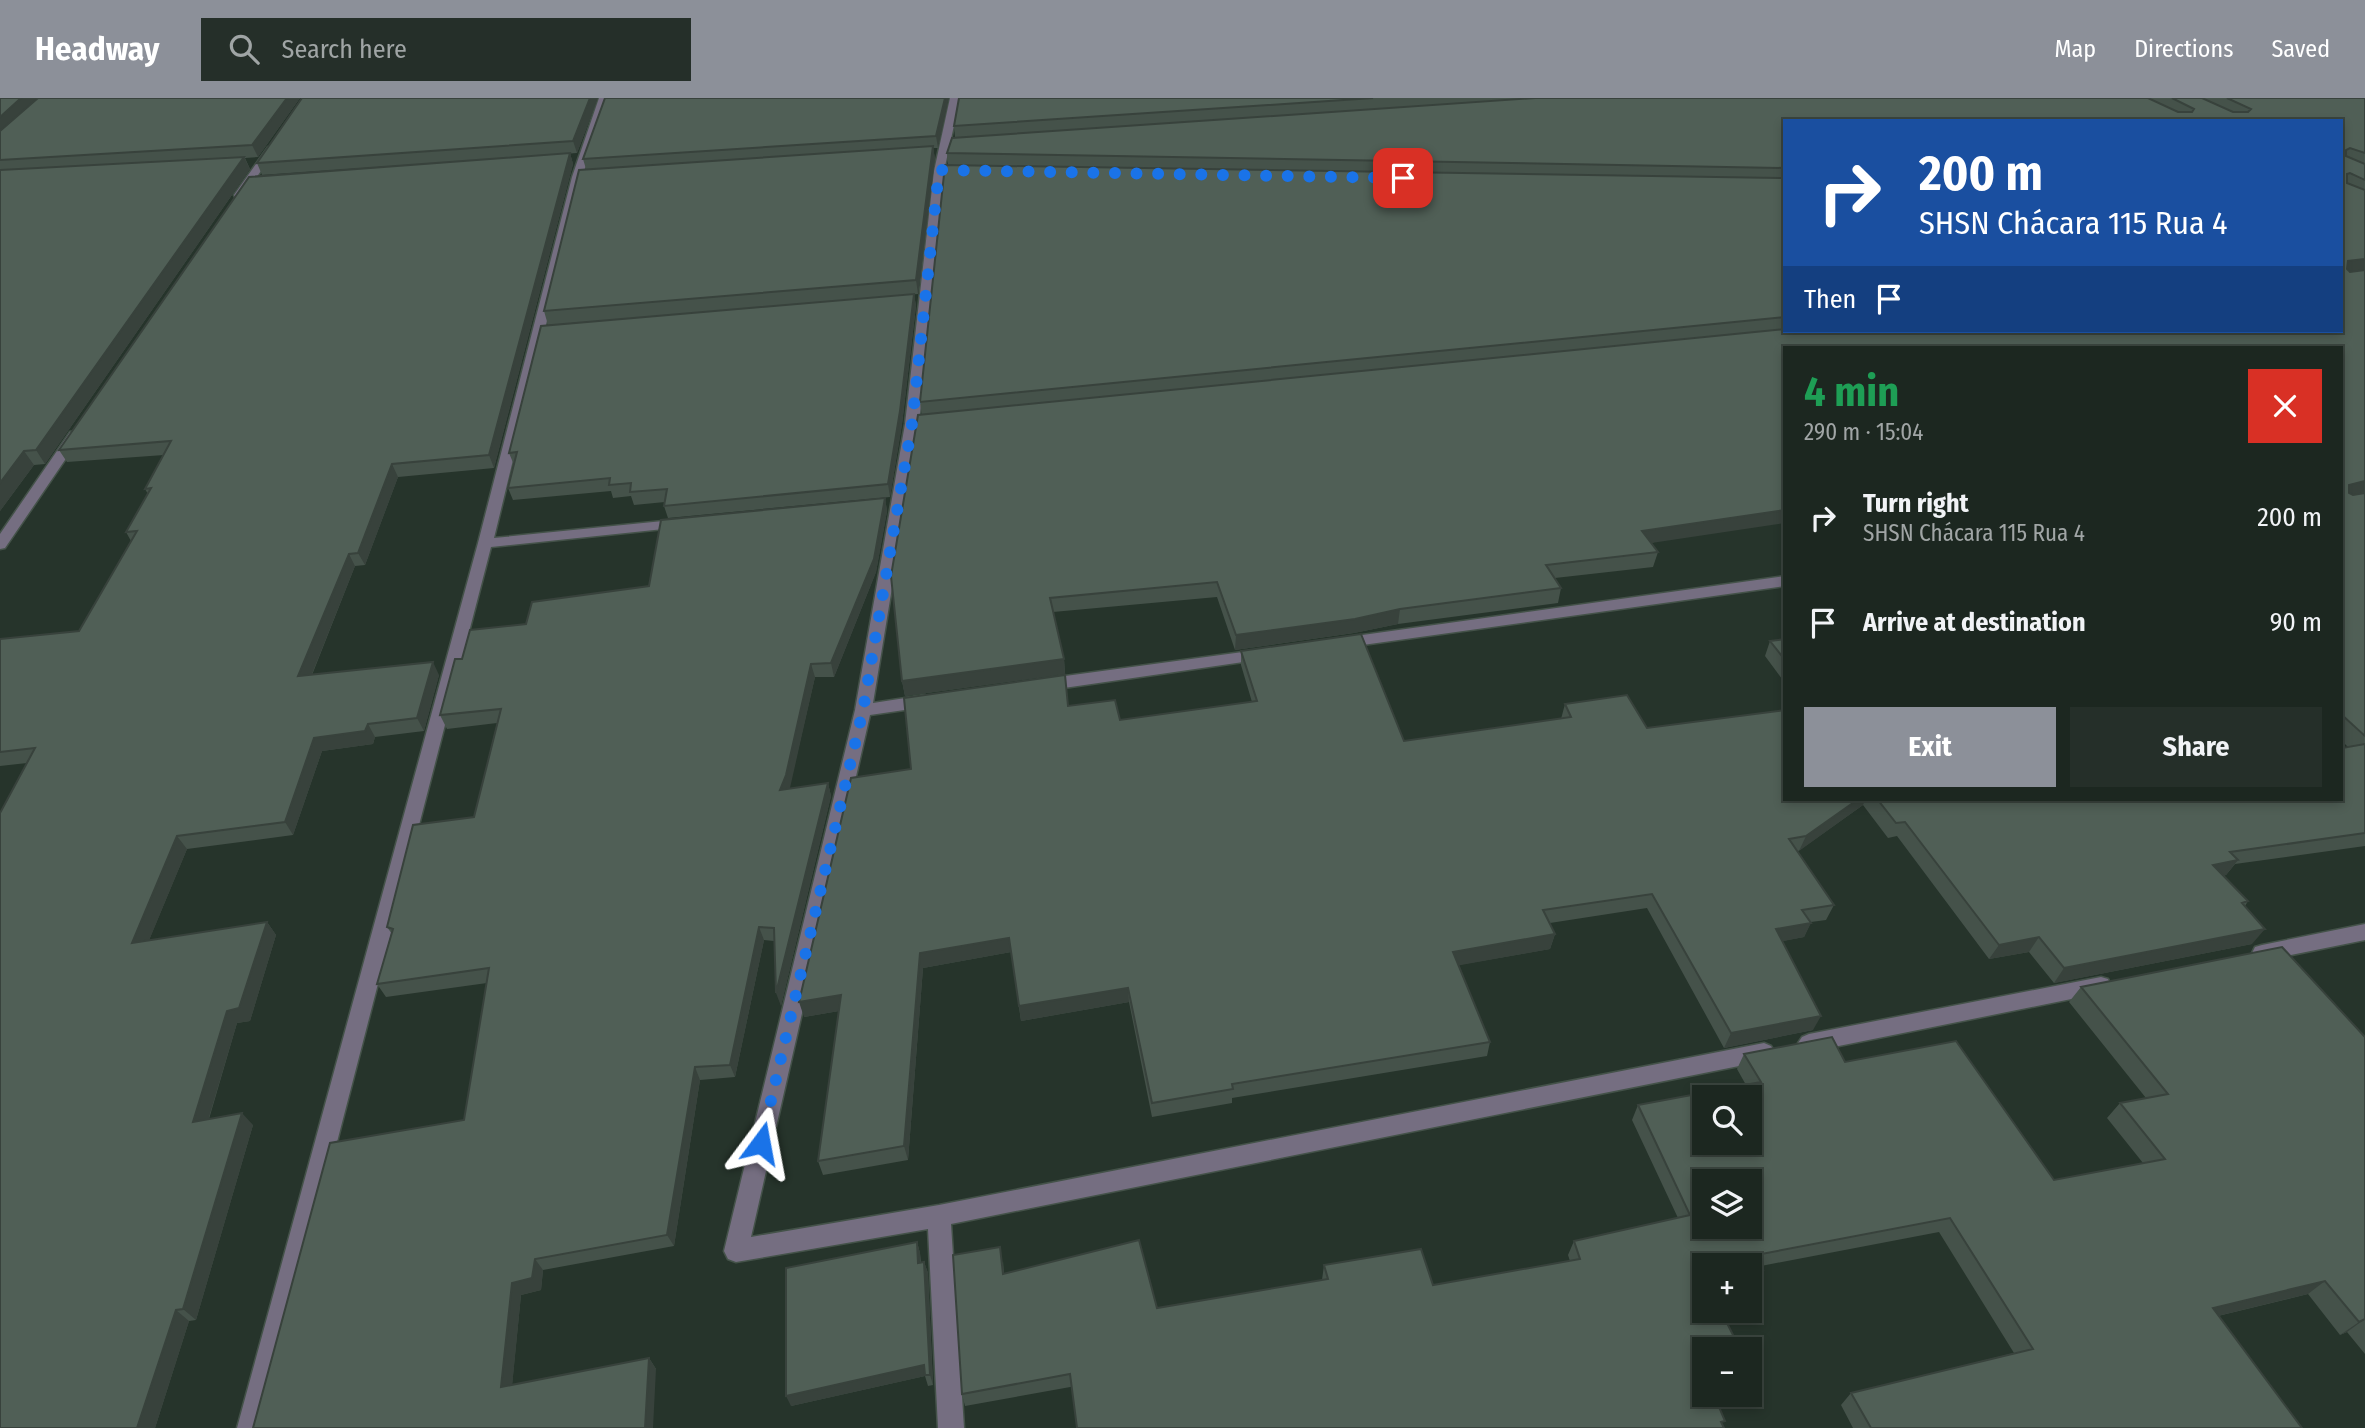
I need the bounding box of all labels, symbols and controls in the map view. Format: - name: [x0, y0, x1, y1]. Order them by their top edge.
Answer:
- search box: [201, 18, 691, 81]
- text: Headway: [35, 29, 159, 69]
- icon: search: [225, 30, 263, 68]
- text: Search here: [281, 34, 407, 65]
- text: Map: [2055, 35, 2096, 63]
- text: Directions: [2134, 35, 2233, 63]
- text: Saved: [2271, 35, 2330, 63]
- text: 200 m: [1919, 144, 2043, 203]
- icon: right: [1804, 147, 1895, 238]
- pin: [1373, 148, 1433, 208]
- icon: arrive: [1384, 159, 1422, 197]
- text: SHSN Chácara 115 Rua 4: [1919, 204, 2228, 242]
- icon: arrive: [1870, 280, 1908, 318]
- text: Then: [1804, 284, 1856, 315]
- text: 4 min: [1804, 367, 1899, 417]
- button: close: [2248, 369, 2322, 443]
- text: 290 m · 15:04: [1804, 418, 1923, 446]
- text: Turn right: [1863, 488, 1969, 519]
- icon: right: [1804, 499, 1842, 537]
- text: 200 m: [2257, 502, 2322, 533]
- text: SHSN Chácara 115 Rua 4: [1863, 519, 2085, 547]
- icon: arrive: [1804, 604, 1842, 642]
- text: Arrive at destination: [1863, 607, 2086, 638]
- text: 90 m: [2270, 607, 2322, 638]
- button: Exit: [1804, 707, 2056, 787]
- button: Share: [2070, 707, 2322, 787]
- map controls: [1692, 1085, 1762, 1407]
- button: search: [1692, 1085, 1762, 1155]
- position arrow: [724, 1106, 798, 1180]
- button: layers: [1692, 1169, 1762, 1239]
- button: +: [1692, 1253, 1762, 1323]
- button: −: [1692, 1337, 1762, 1407]

